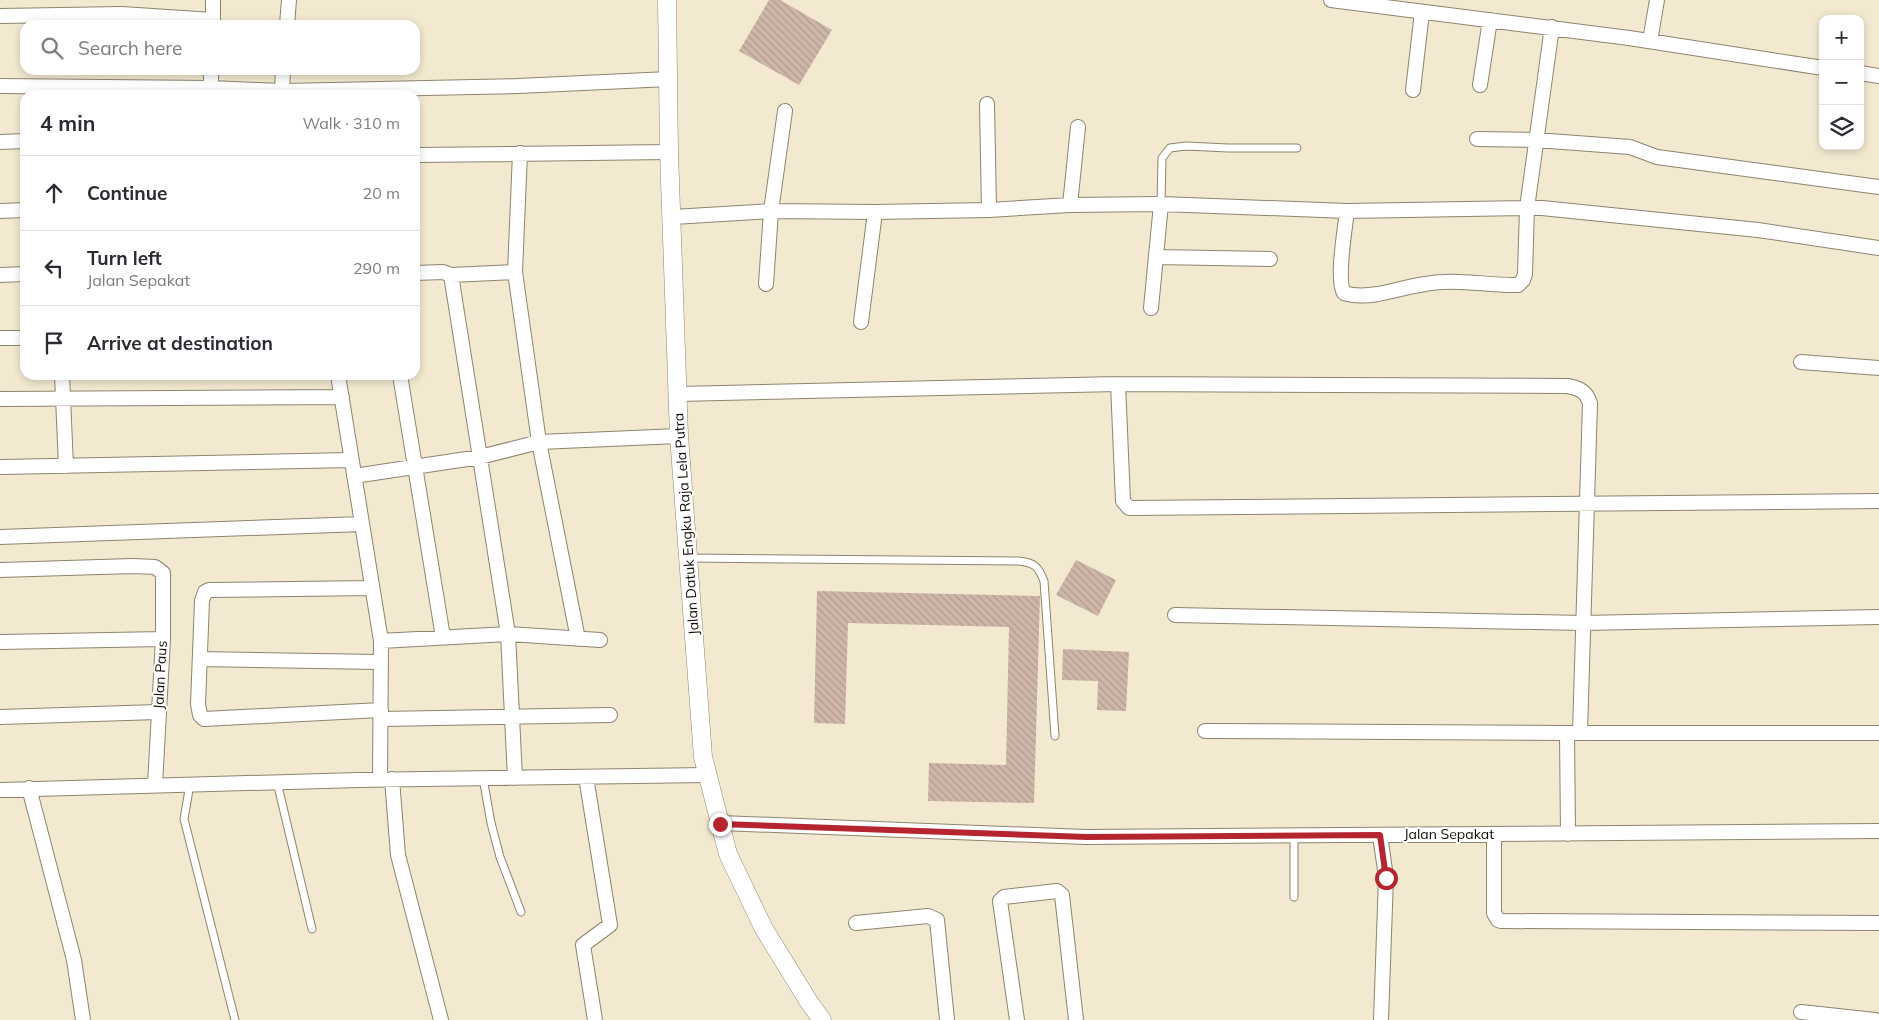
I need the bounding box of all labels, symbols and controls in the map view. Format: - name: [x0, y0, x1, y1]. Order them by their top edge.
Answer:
- map controls: [1819, 15, 1864, 150]
- button: +: [1819, 15, 1864, 60]
- search box: [20, 20, 420, 75]
- icon: search: [38, 34, 66, 62]
- text: Search here: [78, 36, 182, 60]
- button: −: [1819, 60, 1864, 105]
- button: layers: [1819, 105, 1864, 150]
- text: 4 min: [40, 110, 95, 136]
- text: Walk · 310 m: [302, 113, 400, 133]
- icon: ahead: [40, 179, 68, 207]
- text: Continue: [87, 181, 167, 205]
- text: 20 m: [363, 183, 400, 203]
- text: Turn left: [87, 246, 162, 270]
- icon: left: [40, 254, 68, 282]
- text: 290 m: [353, 258, 400, 278]
- text: Jalan Sepakat: [87, 270, 190, 290]
- icon: arrive: [40, 329, 68, 357]
- text: Arrive at destination: [87, 331, 273, 355]
- street label: Jalan Datuk Engku Raja Lela Putra: [669, 412, 703, 636]
- street label: Jalan Paus: [149, 640, 171, 710]
- route end: [709, 813, 732, 836]
- street label: Jalan Sepakat: [1404, 825, 1494, 843]
- route start: [1375, 867, 1398, 890]

